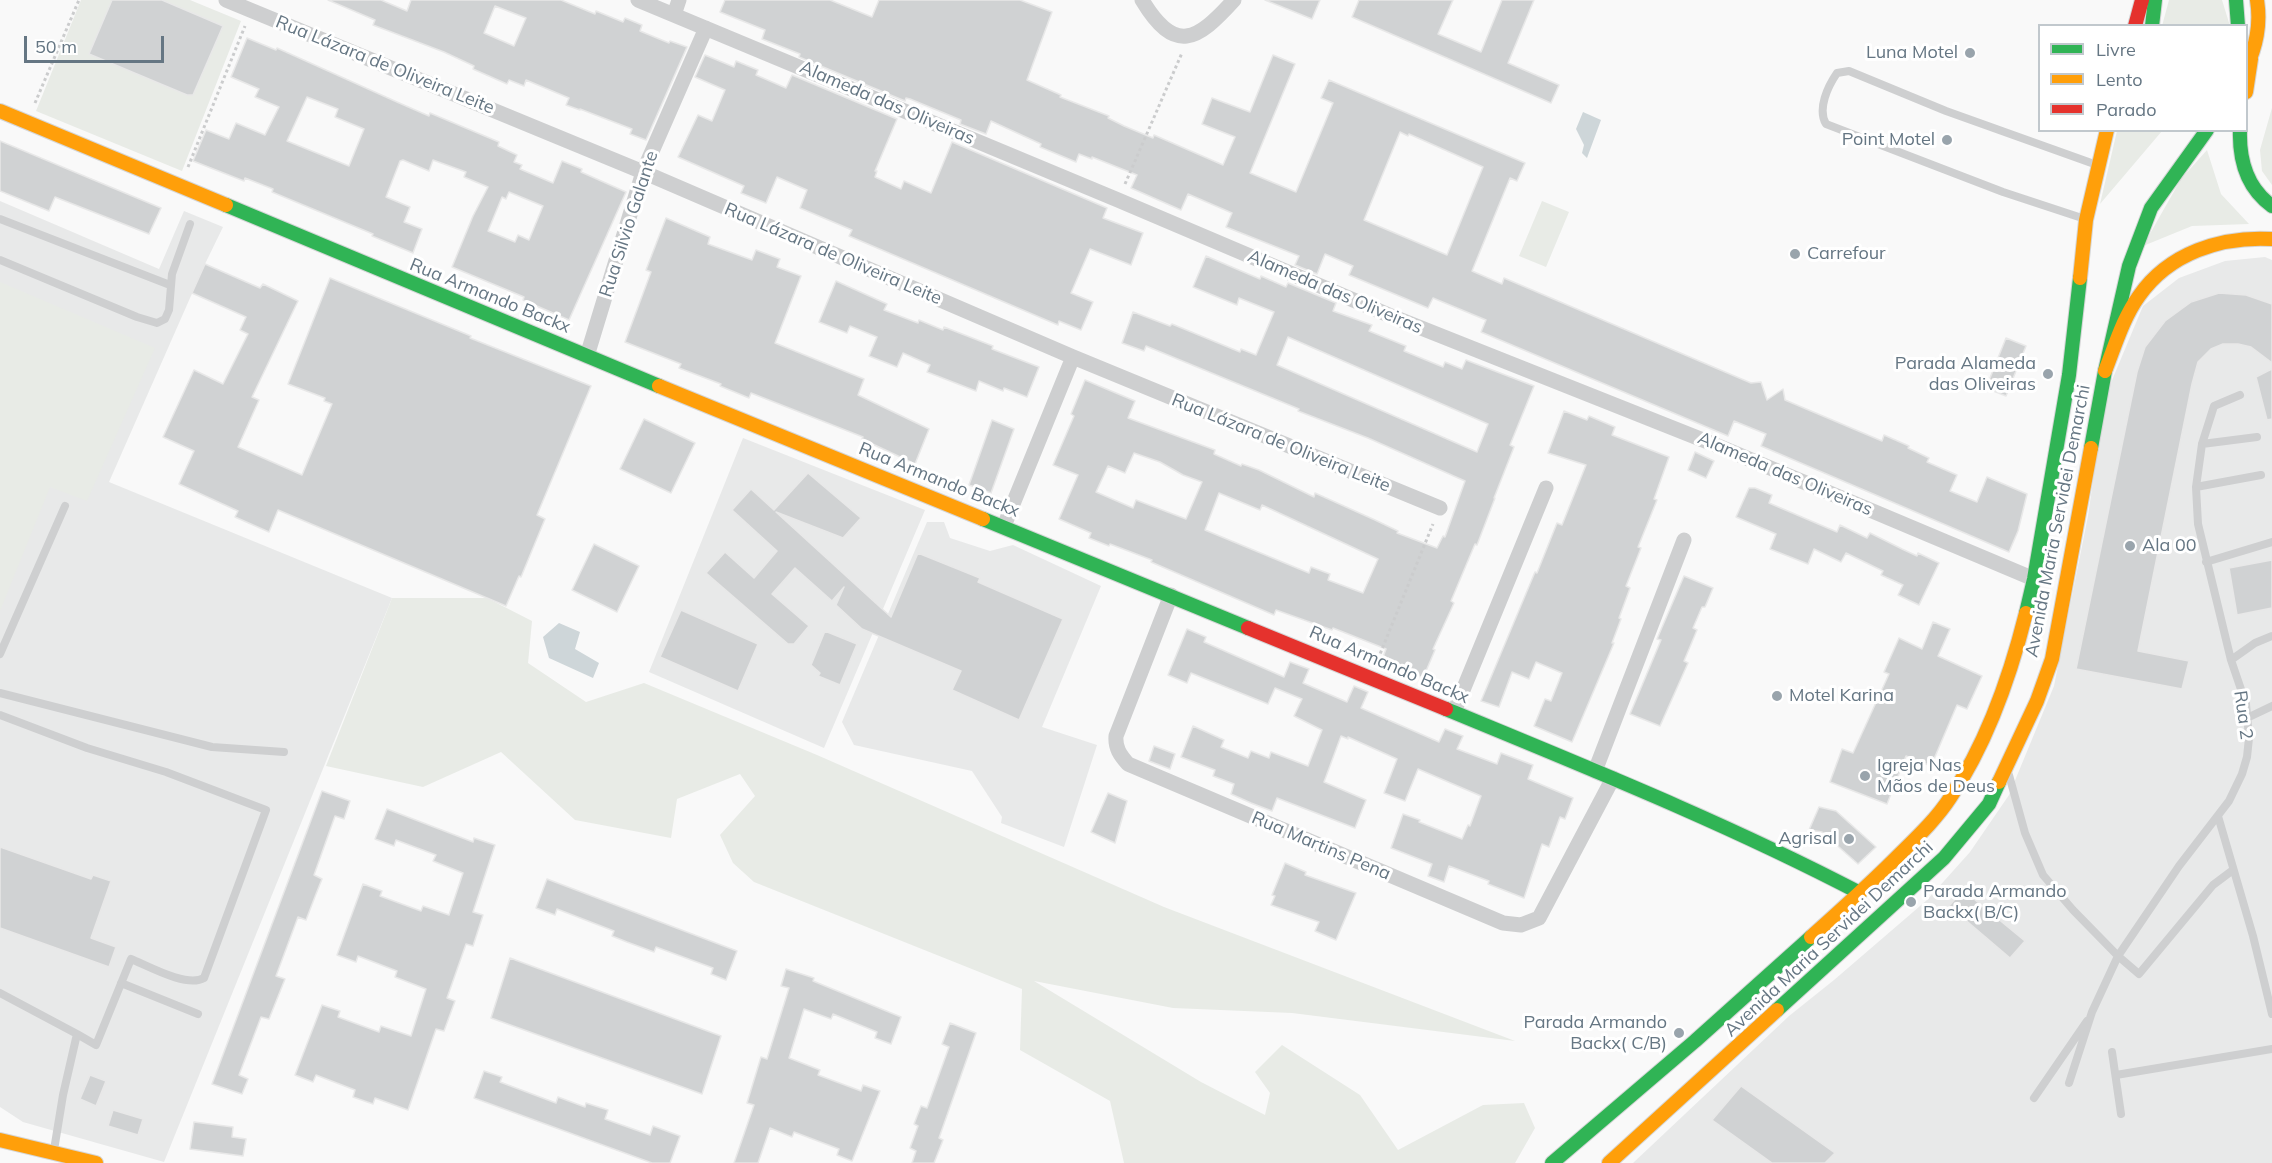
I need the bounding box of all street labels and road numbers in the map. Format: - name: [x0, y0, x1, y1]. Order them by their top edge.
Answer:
- street label: Rua Lázara de Oliveira Leite: [273, 11, 497, 119]
- street label: Alameda das Oliveiras: [796, 56, 978, 150]
- street label: Rua Silvio Galante: [595, 148, 663, 300]
- street label: Rua Lázara de Oliveira Leite: [721, 198, 945, 310]
- street label: Alameda das Oliveiras: [1244, 245, 1426, 339]
- street label: Rua Armando Backx: [406, 254, 574, 338]
- street label: Avenida Maria Servidei Demarchi: [2021, 383, 2095, 659]
- street label: Rua Lázara de Oliveira Leite: [1169, 389, 1393, 497]
- street label: Alameda das Oliveiras: [1694, 427, 1876, 521]
- street label: Rua Armando Backx: [855, 438, 1023, 522]
- street label: Rua Armando Backx: [1306, 622, 1472, 708]
- street label: Rua 2: [2229, 689, 2257, 741]
- street label: Rua Martins Pena: [1248, 807, 1394, 885]
- street label: Avenida Maria Servidei Demarchi: [1720, 837, 1938, 1041]

